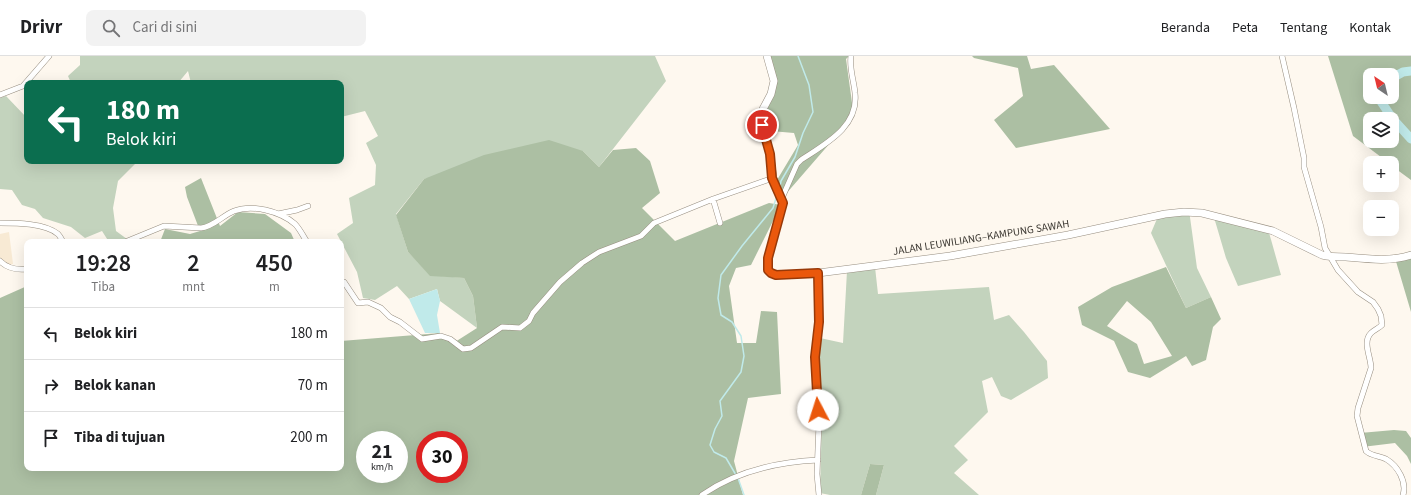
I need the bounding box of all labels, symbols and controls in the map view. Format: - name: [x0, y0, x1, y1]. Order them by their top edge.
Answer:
- search box: [86, 10, 366, 46]
- text: Drivr: [20, 14, 62, 41]
- icon: search: [100, 17, 122, 39]
- text: Cari di sini: [132, 17, 197, 38]
- text: Beranda: [1161, 18, 1210, 38]
- text: Peta: [1232, 18, 1258, 38]
- text: Tentang: [1280, 18, 1327, 38]
- text: Kontak: [1349, 18, 1391, 38]
- north arrow: [1363, 68, 1399, 104]
- map controls: [1363, 68, 1399, 236]
- text: 180 m: [106, 90, 180, 130]
- icon: left: [40, 96, 92, 148]
- pin: [745, 108, 779, 142]
- button: layers: [1363, 112, 1399, 148]
- icon: arrive: [751, 114, 773, 136]
- text: Belok kiri: [106, 127, 176, 152]
- button: +: [1363, 156, 1399, 192]
- button: −: [1363, 200, 1399, 236]
- street label: JALAN LEUWILIANG–KAMPUNG SAWAH: [892, 216, 1070, 259]
- text: 19:28: [75, 246, 131, 281]
- text: 2: [187, 246, 200, 281]
- text: 450: [256, 246, 293, 281]
- text: Tiba: [91, 278, 115, 296]
- text: mnt: [182, 278, 205, 296]
- text: m: [269, 278, 280, 296]
- icon: left: [40, 323, 62, 345]
- text: Belok kiri: [74, 323, 137, 344]
- text: 180 m: [290, 323, 328, 344]
- icon: right: [40, 375, 62, 397]
- text: Belok kanan: [74, 375, 156, 396]
- text: 70 m: [298, 375, 328, 396]
- position arrow: [797, 389, 839, 431]
- icon: arrive: [40, 427, 62, 449]
- text: Tiba di tujuan: [74, 427, 165, 448]
- text: 200 m: [290, 427, 328, 448]
- speed limit sign: 30: [416, 431, 468, 483]
- text: 21: [371, 438, 393, 466]
- text: km/h: [371, 460, 393, 474]

